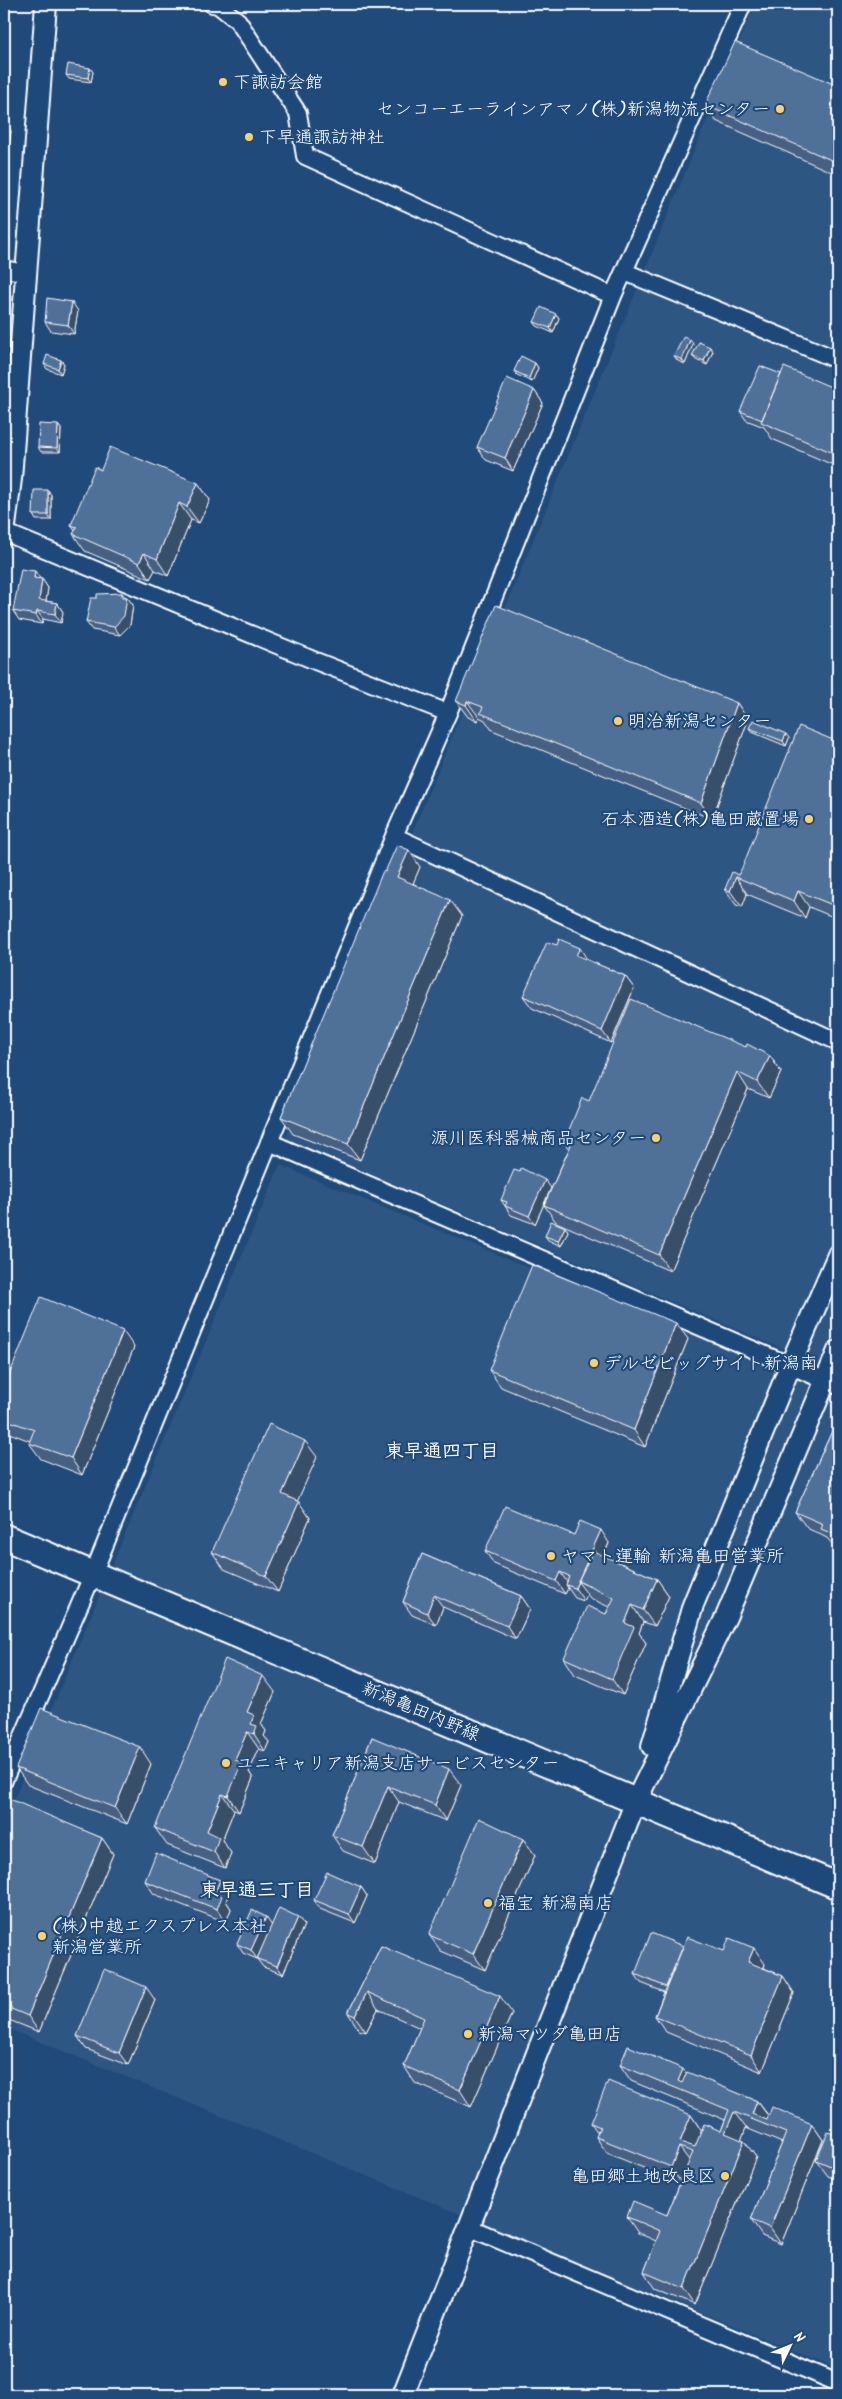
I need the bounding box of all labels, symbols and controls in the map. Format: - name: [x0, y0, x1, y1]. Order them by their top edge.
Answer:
- place label: 下諏訪会館: [233, 69, 323, 98]
- marker: 下諏訪会館: [217, 76, 229, 88]
- place label: センコーエーラインアマノ(株)新潟物流センター: [376, 96, 770, 125]
- marker: センコーエーラインアマノ(株)新潟物流センター: [774, 103, 786, 115]
- place label: 下早通諏訪神社: [259, 124, 385, 153]
- marker: 下早通諏訪神社: [243, 131, 255, 143]
- place label: 明治新潟センター: [628, 708, 771, 737]
- marker: 明治新潟センター: [612, 715, 624, 727]
- place label: 石本酒造(株)亀田蔵置場: [601, 806, 799, 835]
- marker: 石本酒造(株)亀田蔵置場: [803, 813, 815, 825]
- place label: 源川医科器械商品センター: [431, 1125, 646, 1154]
- marker: 源川医科器械商品センター: [650, 1132, 662, 1144]
- place label: デルゼビッグサイト新潟南: [604, 1350, 818, 1379]
- marker: デルゼビッグサイト新潟南: [588, 1357, 600, 1369]
- district label: 東早通四丁目: [385, 1437, 499, 1467]
- place label: ヤマト運輸 新潟亀田営業所: [561, 1543, 784, 1572]
- marker: ヤマト運輸 新潟亀田営業所: [545, 1550, 557, 1562]
- street label: 新潟亀田内野線: [357, 1674, 484, 1750]
- place label: ユニキャリア新潟支店サービスセンター: [236, 1750, 559, 1779]
- marker: ユニキャリア新潟支店サービスセンター: [220, 1757, 232, 1769]
- district label: 東早通三丁目: [200, 1876, 314, 1906]
- place label: 福宝 新潟南店: [498, 1890, 613, 1919]
- marker: 福宝 新潟南店: [482, 1897, 494, 1909]
- place label: (株)中越エクスプレス本社 新潟営業所: [52, 1913, 267, 1963]
- marker: (株)中越エクスプレス本社 新潟営業所: [36, 1930, 48, 1942]
- place label: 新潟マツダ亀田店: [478, 2021, 622, 2050]
- marker: 新潟マツダ亀田店: [462, 2028, 474, 2040]
- place label: 亀田郷土地改良区: [571, 2163, 715, 2192]
- marker: 亀田郷土地改良区: [719, 2170, 731, 2182]
- north arrow: [764, 2322, 814, 2372]
- text: N: [788, 2327, 810, 2349]

